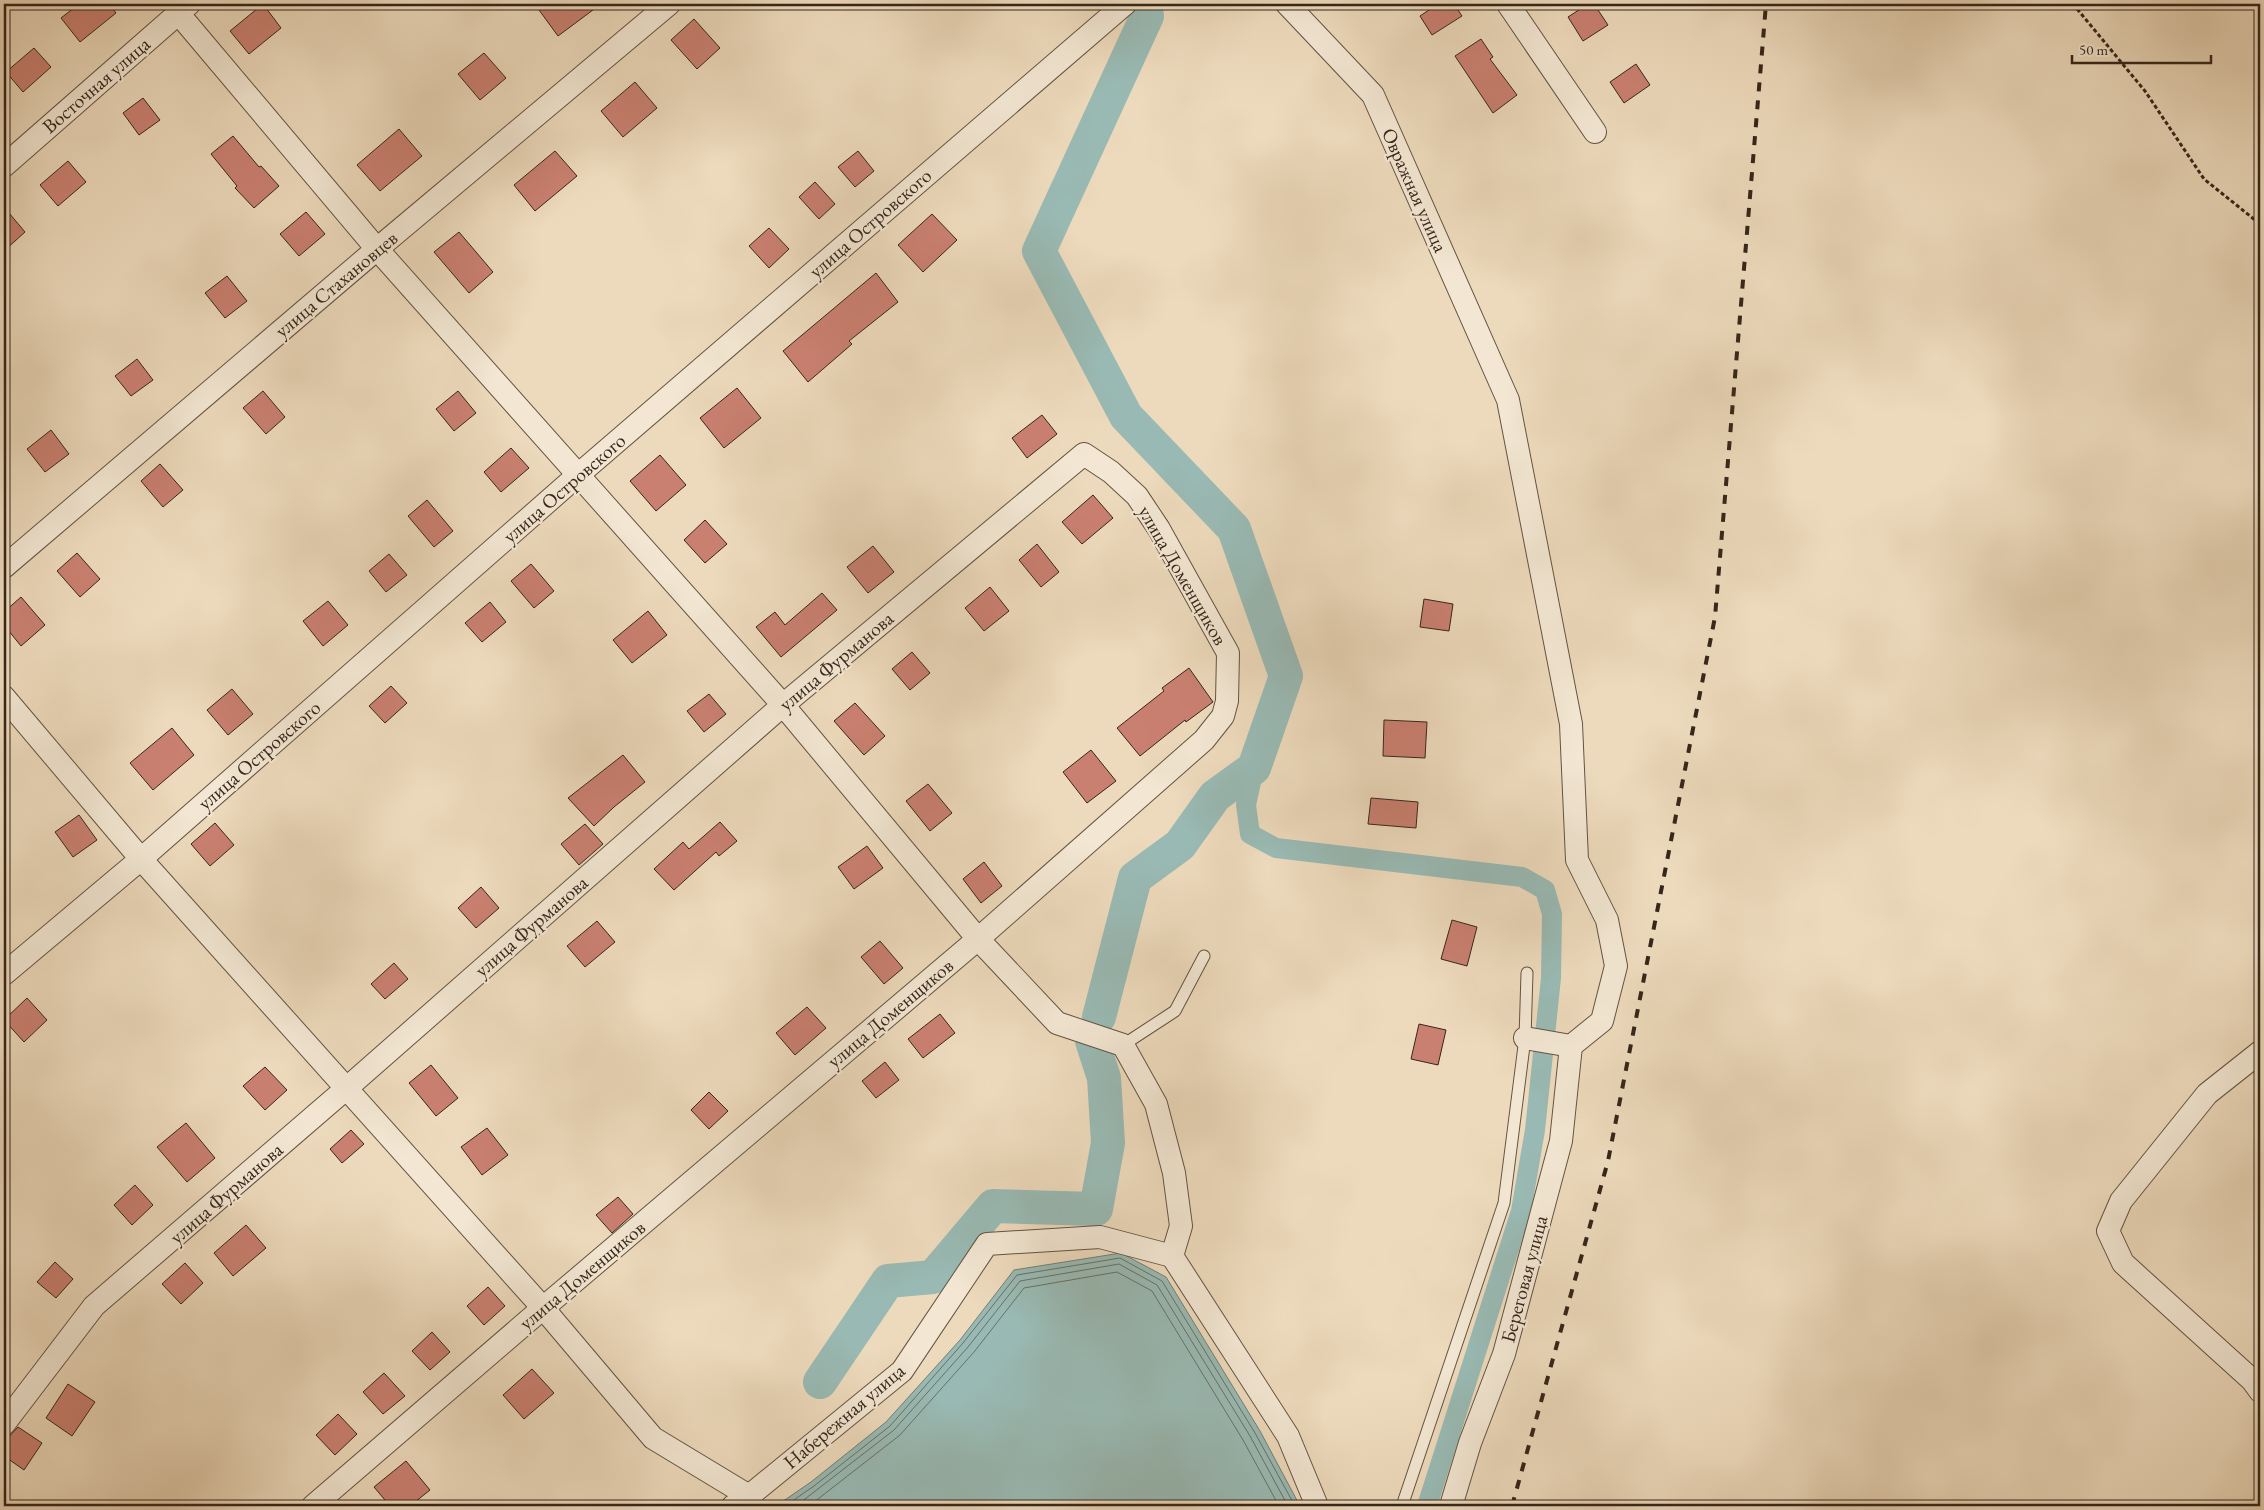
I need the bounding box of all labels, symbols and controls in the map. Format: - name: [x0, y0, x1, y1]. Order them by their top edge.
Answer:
- street label: Восточная улица: [37, 31, 155, 139]
- scale bar: [2072, 32, 2210, 64]
- text: 50 m: [2079, 40, 2108, 59]
- street label: Овражная улица: [1376, 124, 1454, 256]
- street label: улица Островского: [803, 162, 937, 284]
- street label: улица Стахановцев: [269, 225, 403, 343]
- street label: улица Островского: [497, 427, 631, 549]
- street label: улица Доменщиков: [1132, 500, 1234, 650]
- street label: улица Фурманова: [773, 605, 899, 717]
- street label: улица Островского: [192, 694, 326, 816]
- street label: улица Фурманова: [469, 870, 593, 982]
- street label: улица Доменщиков: [821, 953, 959, 1073]
- street label: улица Фурманова: [164, 1137, 288, 1249]
- street label: Береговая улица: [1495, 1212, 1553, 1346]
- street label: улица Доменщиков: [513, 1215, 651, 1335]
- street label: Набережная улица: [778, 1357, 910, 1475]

